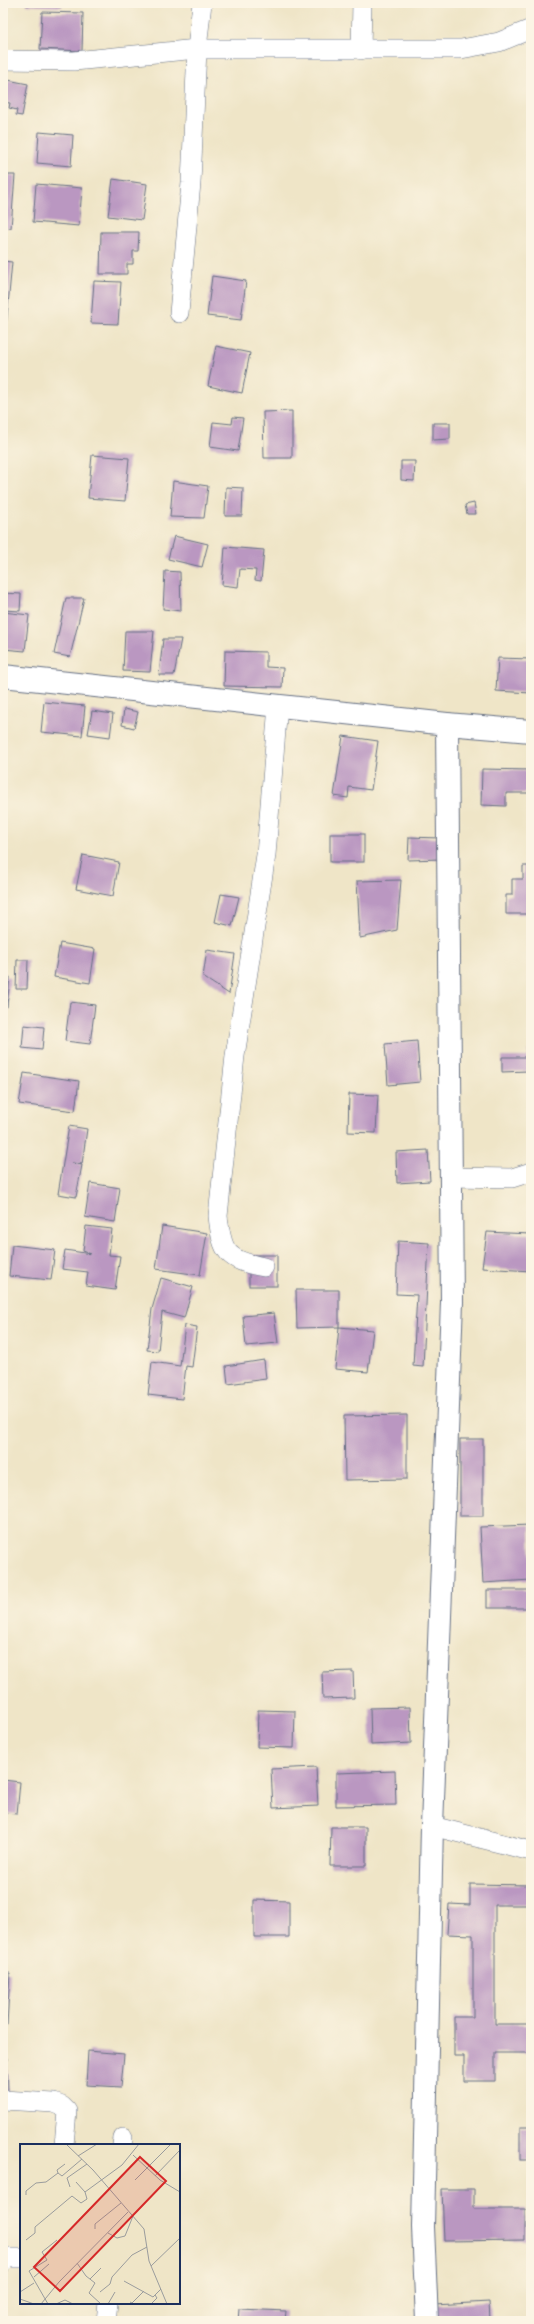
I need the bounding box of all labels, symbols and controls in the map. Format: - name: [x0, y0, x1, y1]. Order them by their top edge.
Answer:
- inset map: [20, 2144, 180, 2304]

